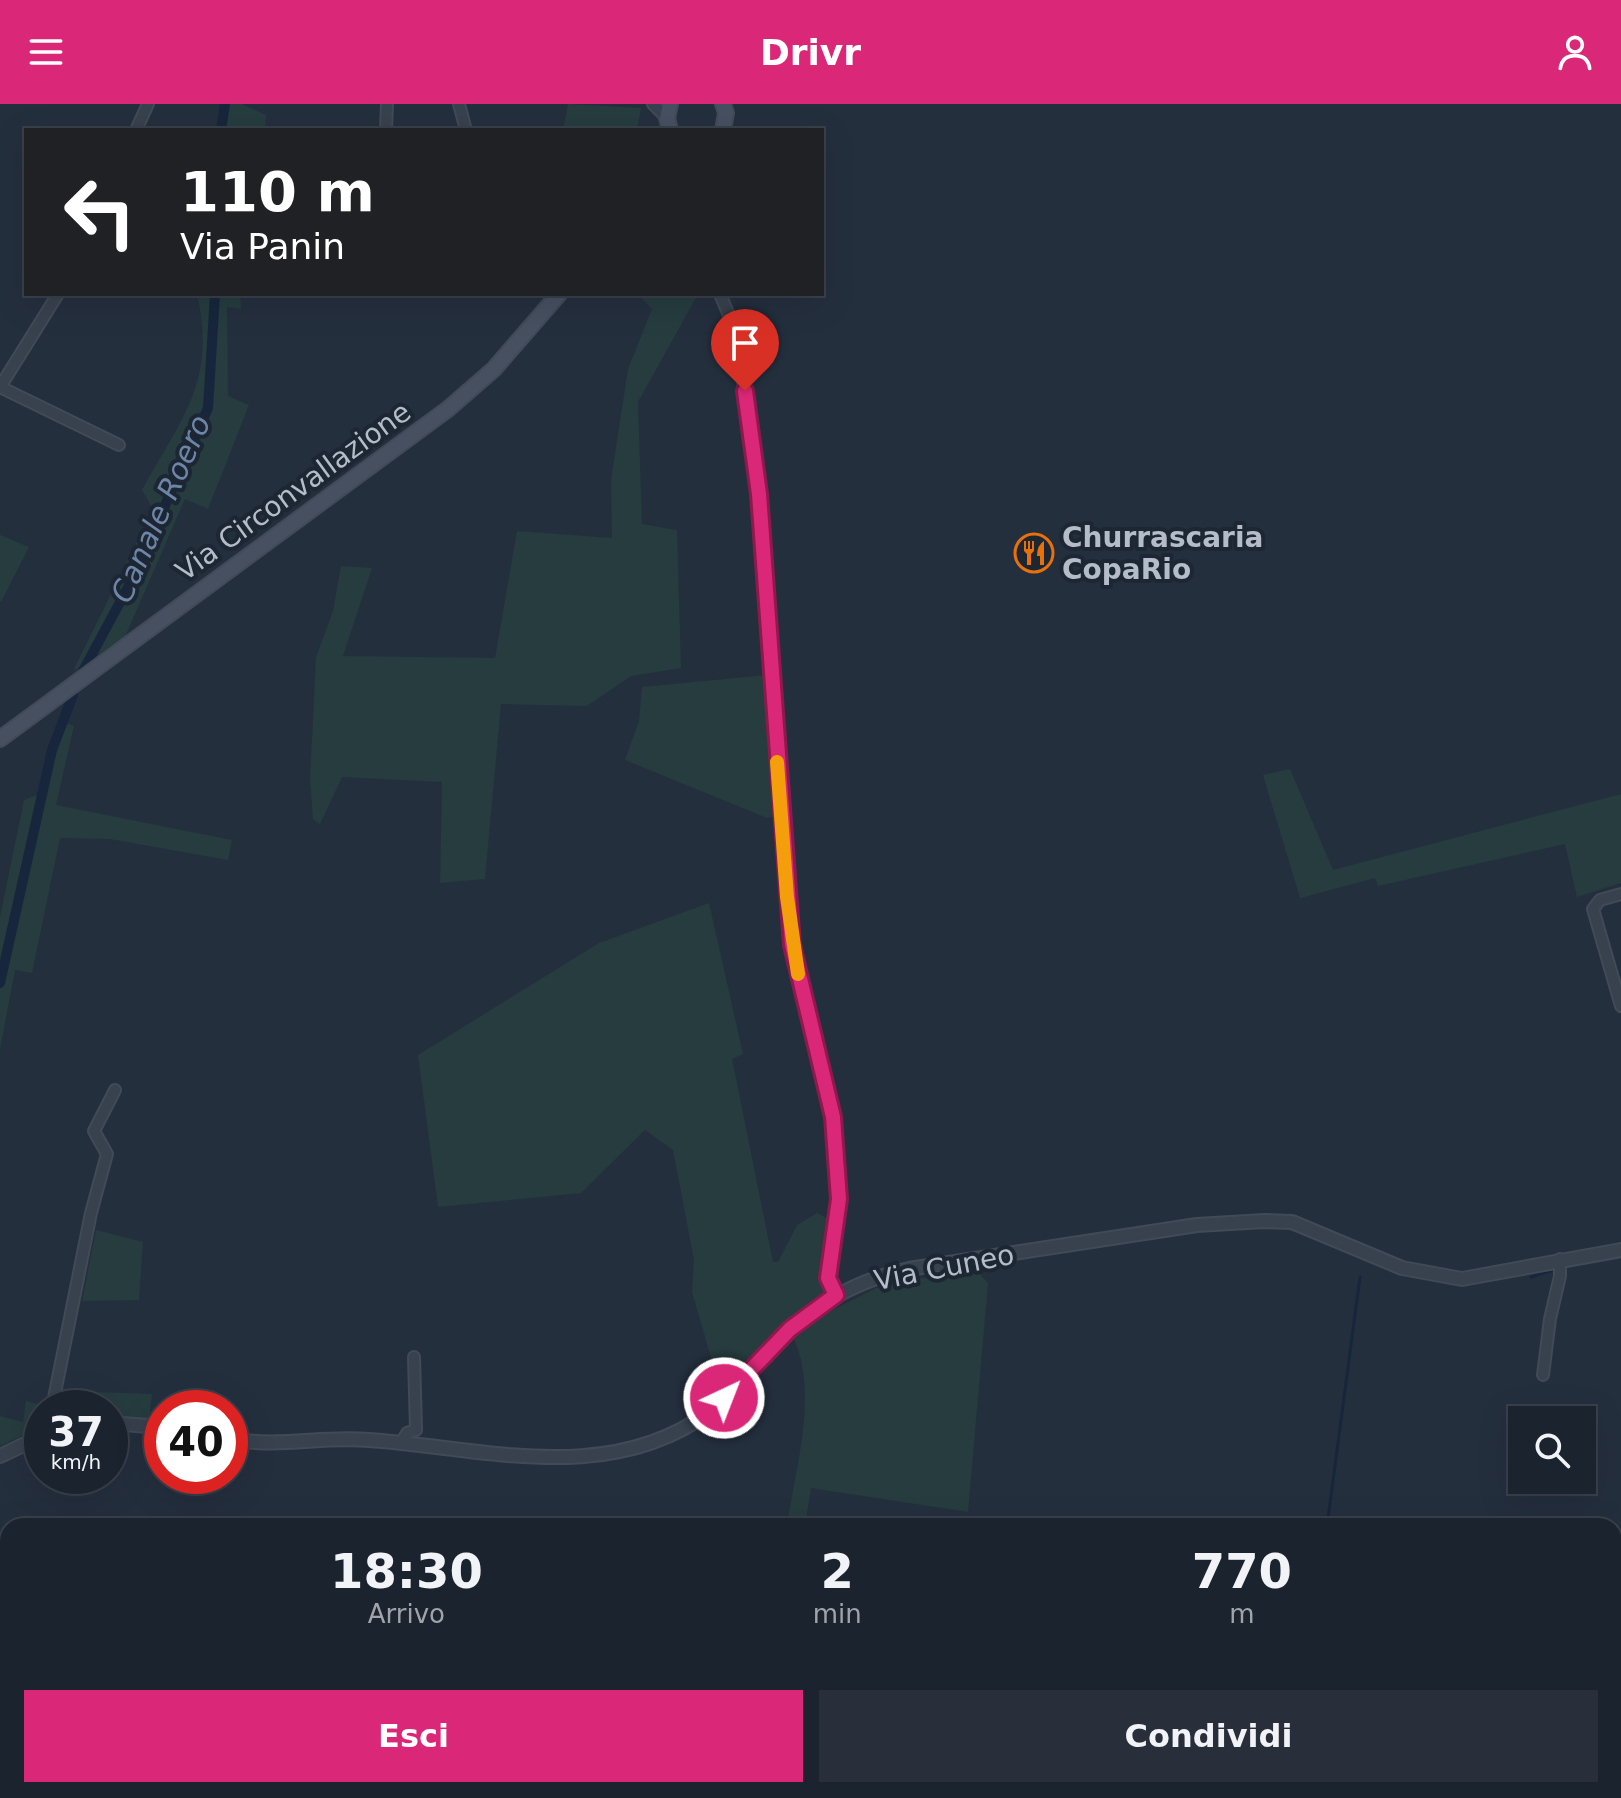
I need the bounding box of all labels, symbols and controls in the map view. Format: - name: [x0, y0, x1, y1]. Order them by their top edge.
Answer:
- icon: menu: [24, 30, 68, 74]
- icon: person: [1553, 30, 1597, 74]
- text: Drivr: [760, 32, 861, 73]
- text: 110 m: [180, 159, 375, 224]
- icon: left: [48, 160, 152, 264]
- text: Via Panin: [180, 226, 345, 267]
- pin: [711, 309, 779, 391]
- icon: arrive: [723, 321, 767, 365]
- street label: Via Circonvallazione: [170, 395, 417, 588]
- water label: Canale Roero: [104, 410, 217, 608]
- place label: Churrascaria CopaRio: [1062, 521, 1263, 586]
- restaurant icon: Churrascaria CopaRio: [1013, 532, 1055, 574]
- street label: Via Cuneo: [871, 1238, 1017, 1297]
- position arrow: [682, 1356, 766, 1440]
- speed limit sign: 40: [144, 1390, 248, 1494]
- map controls: [1508, 1406, 1596, 1494]
- button: search: [1508, 1406, 1596, 1494]
- text: 37: [48, 1409, 104, 1455]
- text: km/h: [51, 1450, 101, 1474]
- text: 18:30: [330, 1543, 483, 1599]
- text: 2: [821, 1543, 854, 1599]
- text: 770: [1192, 1543, 1292, 1599]
- text: Arrivo: [368, 1599, 445, 1629]
- text: min: [813, 1599, 862, 1629]
- text: m: [1229, 1599, 1255, 1629]
- button: Esci: [24, 1690, 803, 1782]
- button: Condividi: [819, 1690, 1598, 1782]

